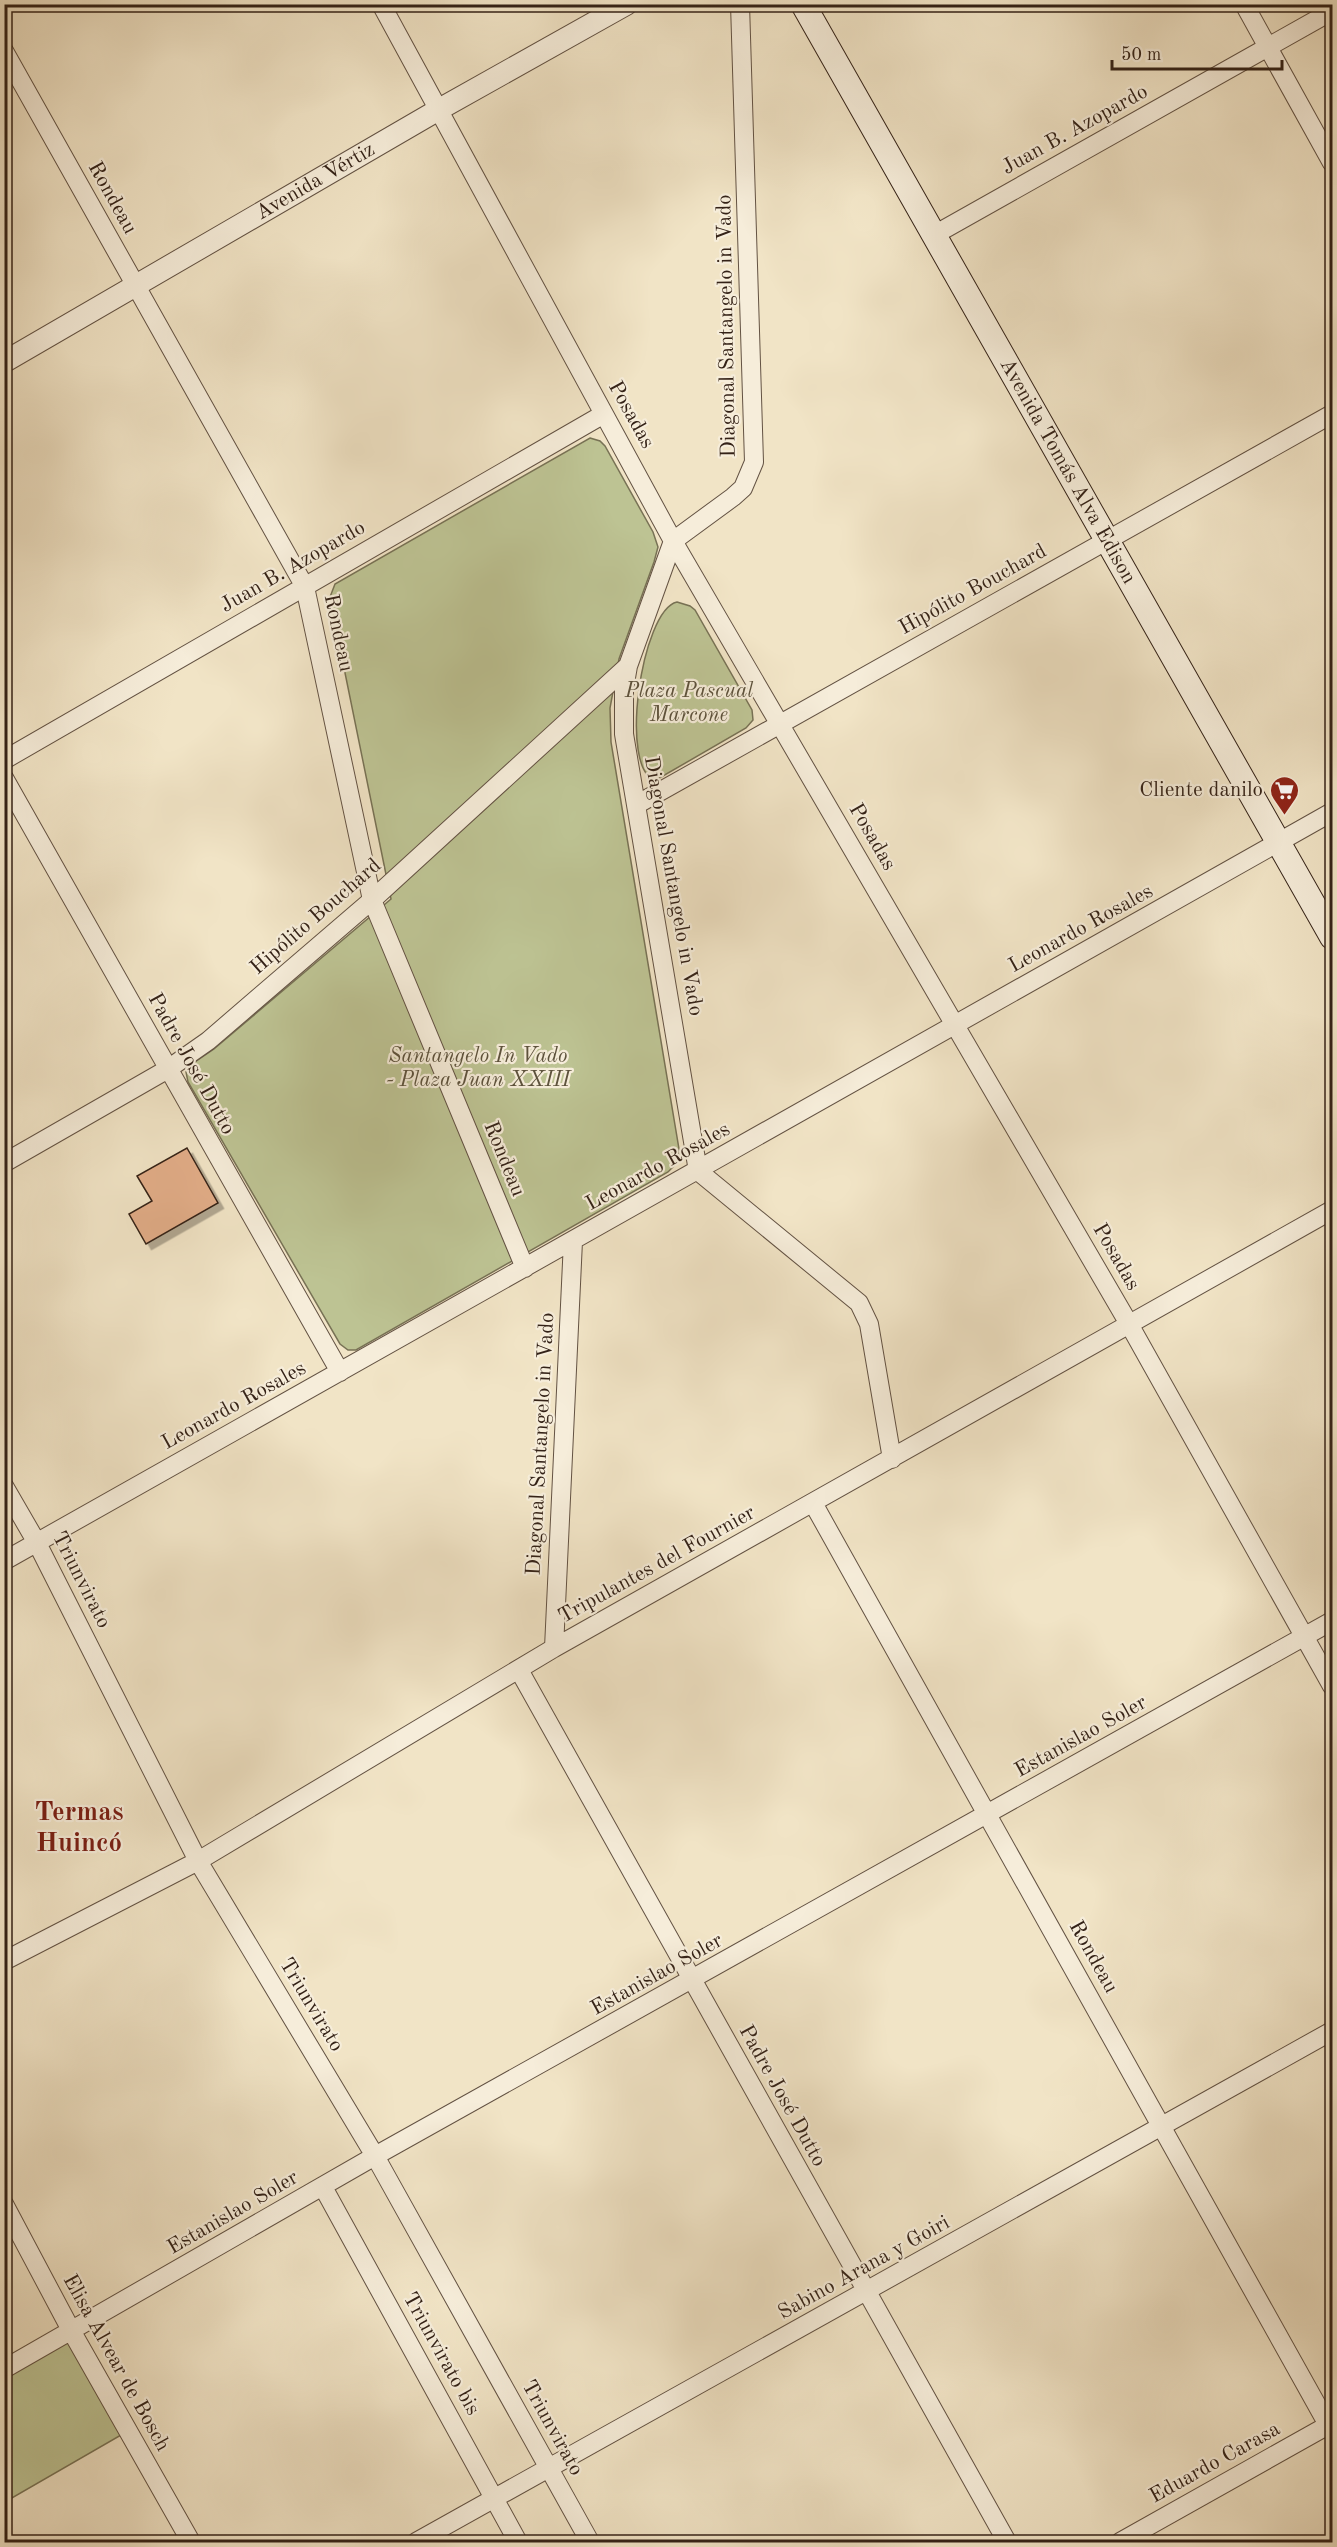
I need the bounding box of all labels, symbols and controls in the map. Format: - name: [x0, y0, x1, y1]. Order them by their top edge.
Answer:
- scale bar: [1112, 33, 1282, 71]
- text: 50 m: [1121, 46, 1161, 64]
- street label: Juan B. Azopardo: [998, 81, 1152, 179]
- street label: Avenida Vértiz: [252, 139, 378, 224]
- street label: Rondeau: [84, 158, 140, 238]
- street label: Diagonal Santangelo in Vado: [714, 194, 740, 458]
- street label: Avenida Tomás Alva Edison: [996, 355, 1140, 587]
- street label: Posadas: [604, 378, 658, 452]
- street label: Juan B. Azopardo: [217, 517, 369, 617]
- street label: Hipólito Bouchard: [896, 541, 1050, 639]
- street label: Rondeau: [320, 592, 356, 674]
- park label: Plaza Pascual Marcone: [624, 681, 753, 726]
- street label: Diagonal Santangelo in Vado: [640, 754, 706, 1018]
- supermarket icon: Cliente danilo: [1268, 774, 1300, 816]
- place label: Cliente danilo: [1139, 780, 1263, 801]
- street label: Posadas: [845, 800, 899, 874]
- street label: Hipólito Bouchard: [247, 855, 385, 979]
- street label: Leonardo Rosales: [1005, 881, 1157, 977]
- street label: Padre José Dutto: [144, 990, 238, 1138]
- park label: Santangelo In Vado - Plaza Juan XXIII: [386, 1046, 573, 1091]
- street label: Rondeau: [479, 1118, 529, 1200]
- street label: Leonardo Rosales: [582, 1119, 734, 1215]
- street label: Posadas: [1089, 1220, 1143, 1294]
- street label: Diagonal Santangelo in Vado: [524, 1312, 558, 1576]
- street label: Leonardo Rosales: [158, 1358, 310, 1454]
- street label: Tripulantes del Fournier: [555, 1502, 759, 1628]
- street label: Triunvirato: [48, 1528, 114, 1632]
- street label: Estanislao Soler: [1012, 1692, 1151, 1782]
- district label: Termas Huincó: [35, 1799, 124, 1857]
- street label: Rondeau: [1065, 1917, 1121, 1997]
- street label: Estanislao Soler: [588, 1930, 727, 2020]
- street label: Triunvirato: [275, 1954, 347, 2056]
- street label: Padre José Dutto: [735, 2022, 829, 2170]
- street label: Estanislao Soler: [164, 2167, 302, 2259]
- street label: Sabino Arana y Goiri: [775, 2212, 953, 2324]
- street label: Elisa Alvear de Bosch: [59, 2271, 173, 2455]
- street label: Triunvirato bis: [399, 2289, 483, 2419]
- street label: Triunvirato: [517, 2377, 587, 2479]
- street label: Eduardo Carasa: [1146, 2418, 1284, 2508]

